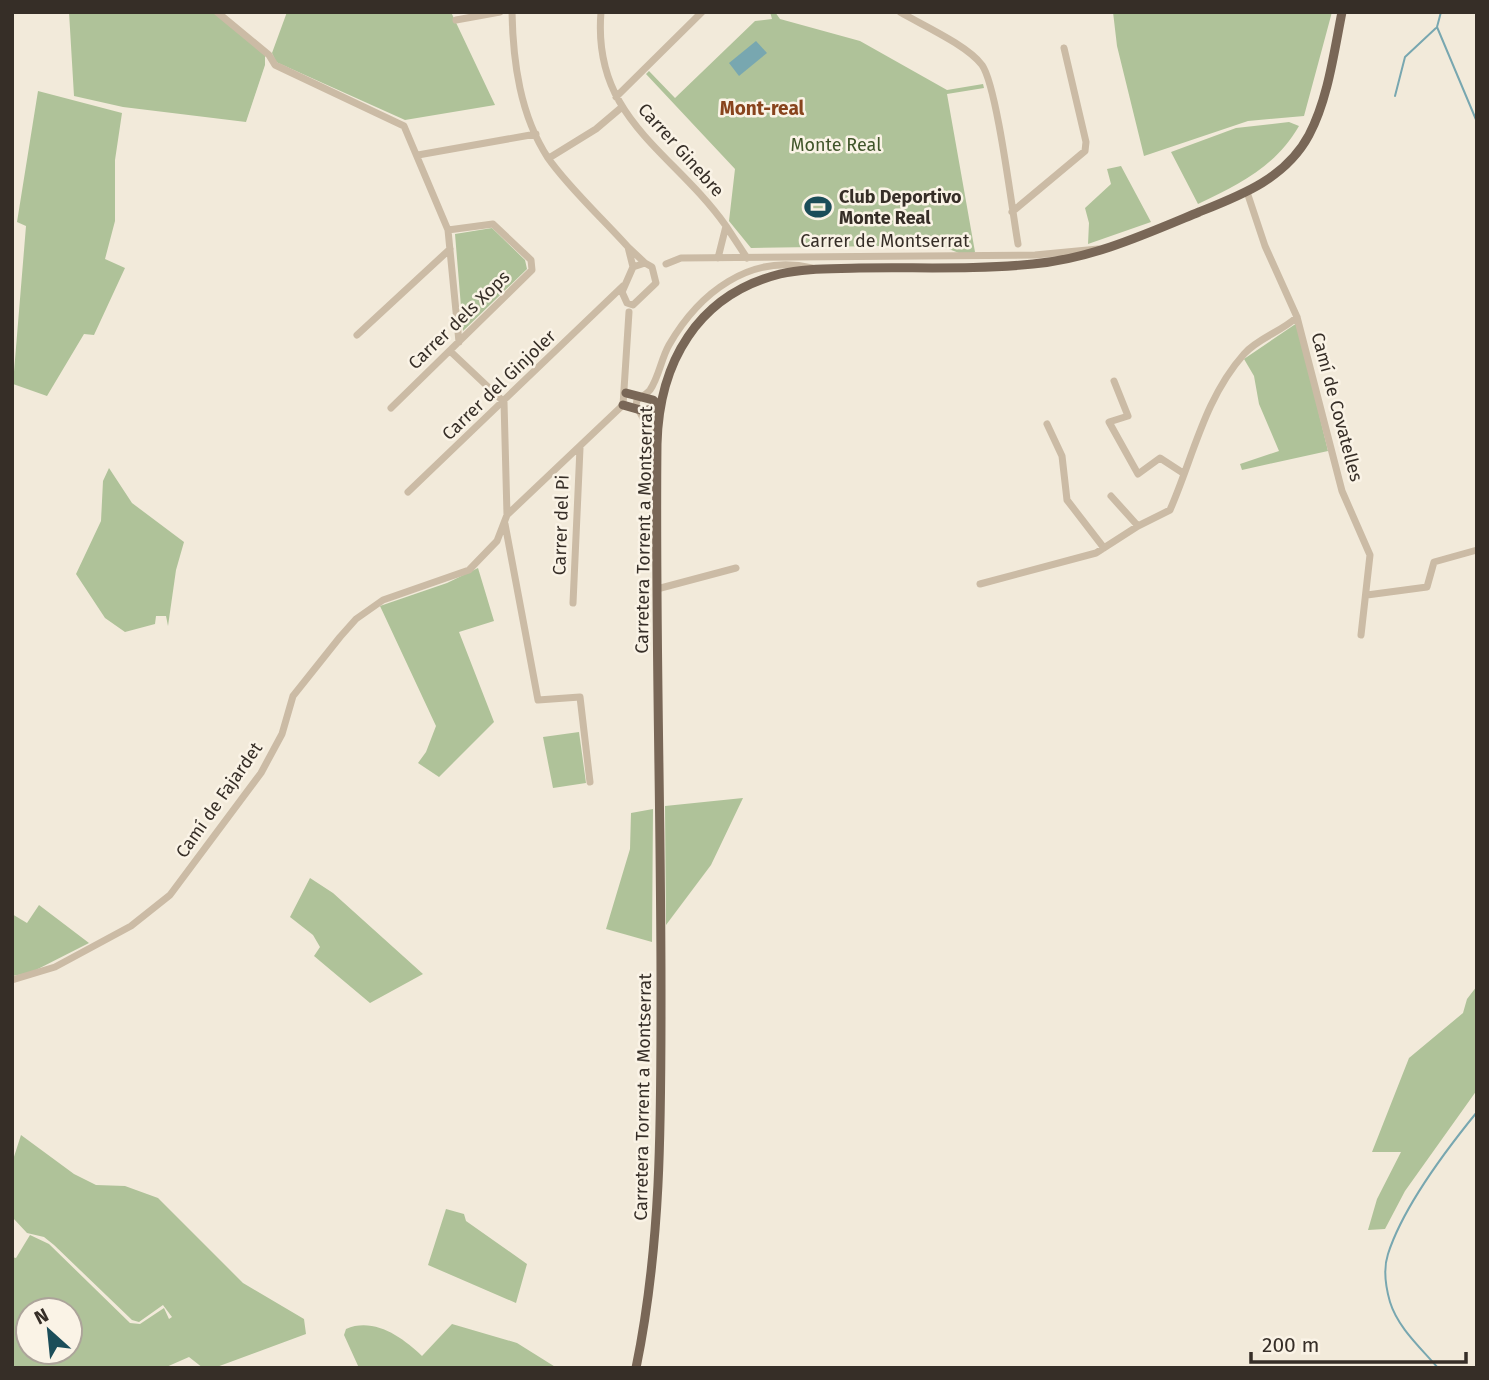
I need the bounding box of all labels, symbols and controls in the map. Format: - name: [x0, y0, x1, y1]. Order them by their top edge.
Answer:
- district label: Mont-real: [720, 97, 805, 120]
- street label: Carrer Ginebre: [633, 99, 729, 201]
- park label: Monte Real: [790, 134, 882, 156]
- place label: Club Deportivo Monte Real: [839, 186, 962, 229]
- sports icon: Club Deportivo Monte Real: [803, 192, 833, 222]
- street label: Carrer de Montserrat: [800, 230, 970, 252]
- street label: Carrer dels Xops: [404, 266, 514, 374]
- street label: Carrer del Ginjoler: [438, 325, 561, 445]
- street label: Camí de Covatelles: [1307, 330, 1367, 484]
- street label: Carretera Torrent a Montserrat: [631, 406, 657, 654]
- street label: Carrer del Pi: [548, 474, 574, 576]
- street label: Camí de Fajardet: [171, 738, 267, 862]
- street label: Carretera Torrent a Montserrat: [630, 973, 656, 1221]
- north arrow: [14, 1296, 84, 1366]
- text: N: [31, 1303, 52, 1329]
- scale bar: [1251, 1320, 1466, 1364]
- text: 200 m: [1262, 1332, 1319, 1358]

